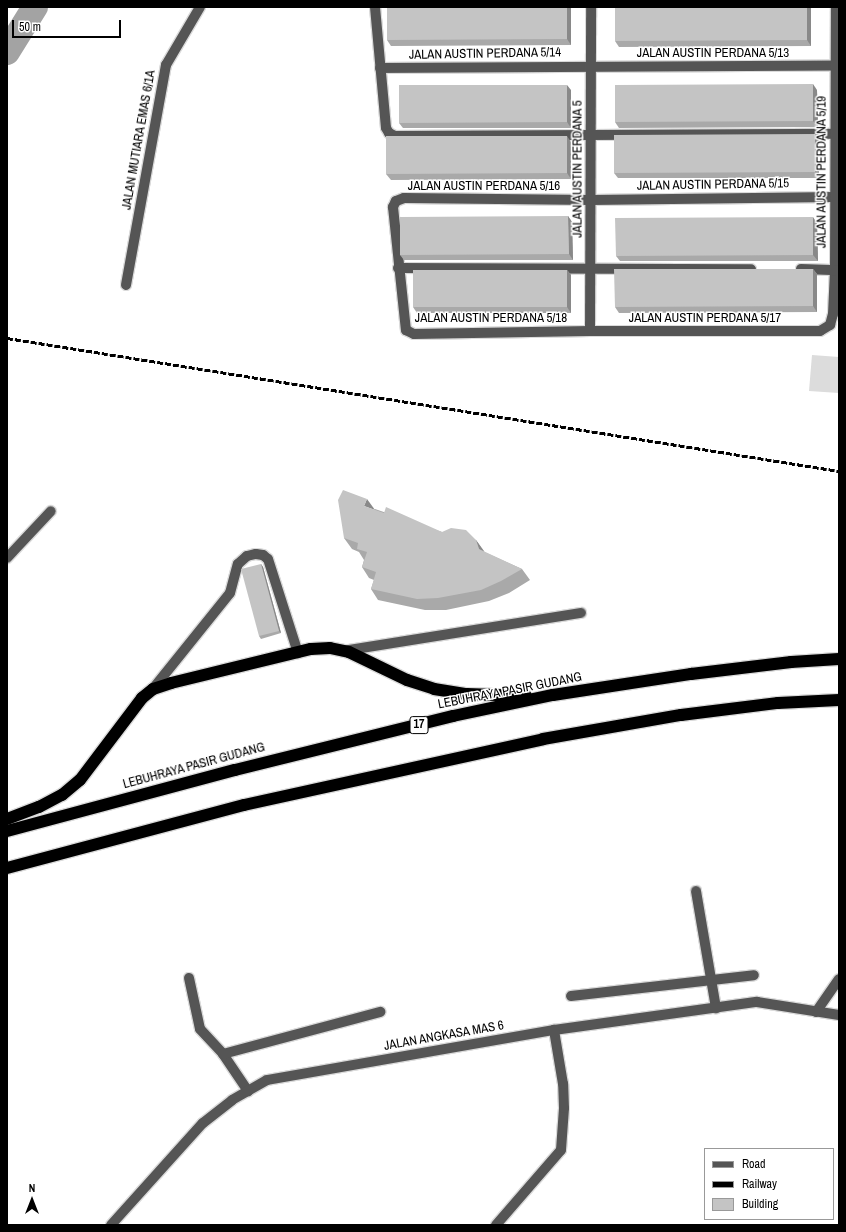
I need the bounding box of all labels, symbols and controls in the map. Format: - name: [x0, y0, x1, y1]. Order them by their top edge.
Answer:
- scale bar: [14, 12, 123, 38]
- text: 50 m: [19, 19, 41, 35]
- street label: JALAN AUSTIN PERDANA 5/14: [408, 45, 562, 63]
- street label: JALAN AUSTIN PERDANA 5/13: [636, 45, 790, 61]
- street label: JALAN MUTIARA EMAS 6/1A: [119, 69, 159, 211]
- street label: JALAN AUSTIN PERDANA 5/19: [814, 95, 830, 249]
- street label: JALAN AUSTIN PERDANA 5: [570, 100, 586, 238]
- street label: JALAN AUSTIN PERDANA 5/15: [636, 176, 790, 194]
- street label: JALAN AUSTIN PERDANA 5/16: [407, 178, 561, 194]
- street label: JALAN AUSTIN PERDANA 5/18: [414, 310, 568, 326]
- street label: JALAN AUSTIN PERDANA 5/17: [628, 310, 782, 326]
- street label: LEBUHRAYA PASIR GUDANG: [436, 669, 584, 713]
- road number: 17: [409, 715, 429, 735]
- street label: LEBUHRAYA PASIR GUDANG: [121, 739, 267, 793]
- street label: JALAN ANGKASA MAS 6: [382, 1018, 506, 1054]
- legend: [704, 1148, 834, 1220]
- text: Road: [742, 1156, 766, 1172]
- text: Railway: [742, 1176, 777, 1192]
- north arrow: [12, 1180, 52, 1220]
- text: N: [29, 1181, 35, 1195]
- text: Building: [742, 1196, 778, 1212]

